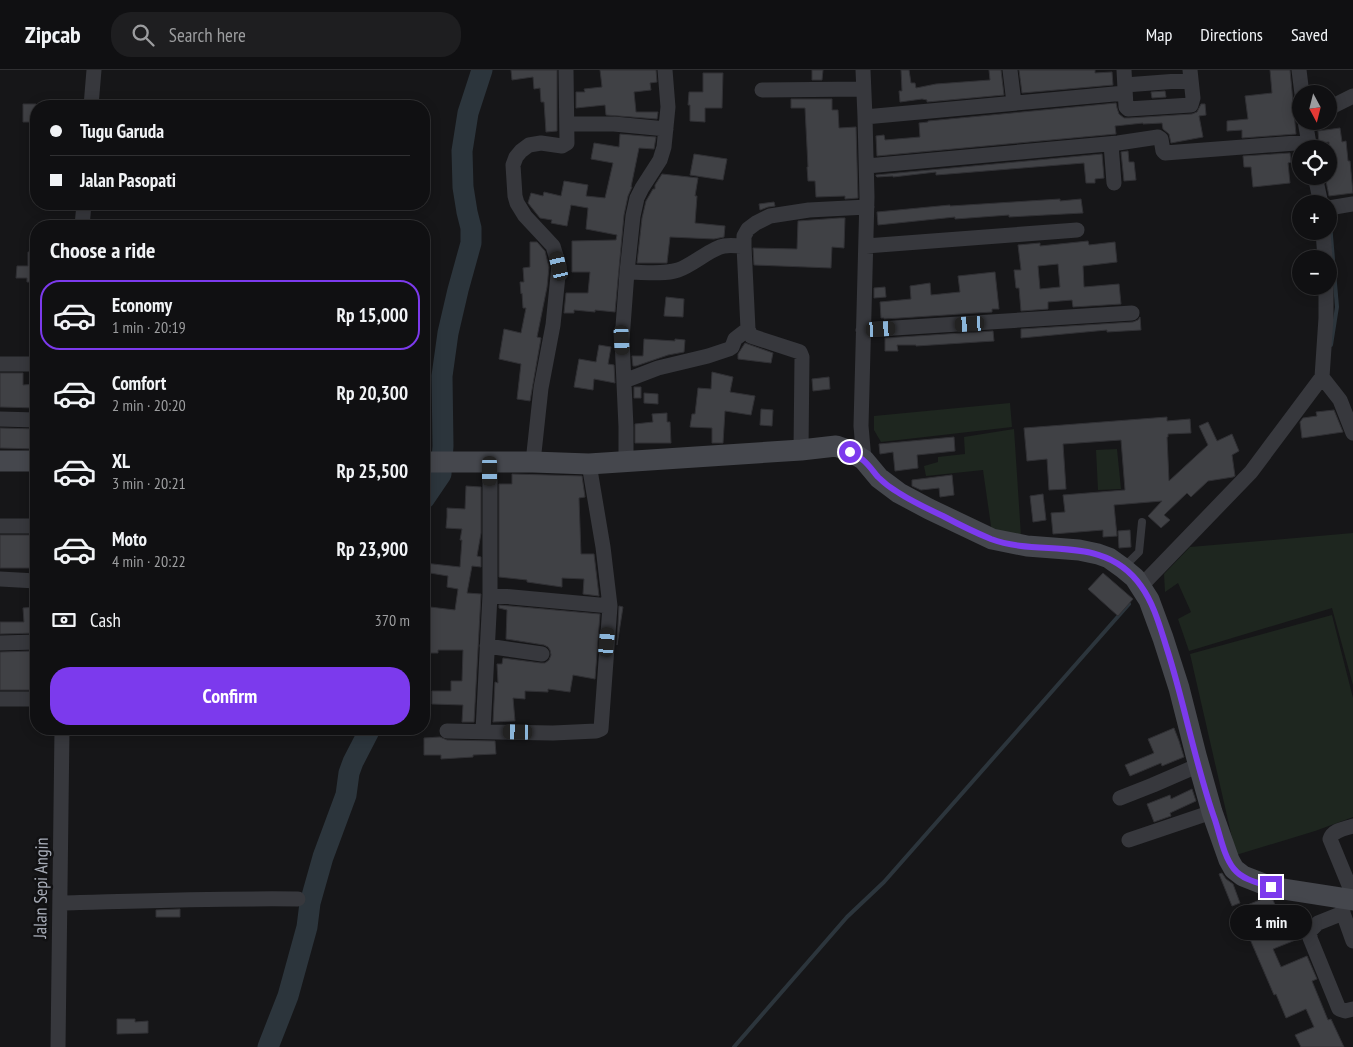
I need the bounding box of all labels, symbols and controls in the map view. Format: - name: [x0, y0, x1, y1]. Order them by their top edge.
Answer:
- search box: [111, 12, 461, 57]
- text: Zipcab: [25, 19, 81, 50]
- icon: search: [129, 21, 157, 49]
- text: Search here: [169, 23, 246, 47]
- text: Map: [1146, 23, 1172, 46]
- text: Directions: [1200, 23, 1263, 46]
- text: Saved: [1291, 23, 1328, 46]
- north arrow: [1292, 85, 1338, 130]
- map controls: [1292, 85, 1337, 295]
- text: Tugu Garuda: [80, 119, 164, 143]
- button: locate: [1292, 140, 1337, 185]
- text: Jalan Pasopati: [80, 168, 176, 192]
- button: +: [1292, 195, 1337, 240]
- text: Choose a ride: [50, 236, 155, 264]
- car: [548, 250, 569, 282]
- button: −: [1292, 250, 1337, 295]
- icon: car: [52, 293, 97, 338]
- text: Economy: [112, 293, 172, 317]
- text: Rp 15,000: [337, 303, 408, 327]
- car: [954, 316, 985, 332]
- text: 1 min · 20:19: [112, 317, 186, 337]
- car: [865, 321, 896, 337]
- car: [613, 325, 630, 355]
- icon: car: [52, 371, 97, 416]
- text: Comfort: [112, 371, 166, 395]
- text: Rp 20,300: [337, 381, 408, 405]
- text: 2 min · 20:20: [112, 395, 186, 415]
- route start: [839, 441, 861, 463]
- icon: car: [52, 449, 97, 494]
- text: XL: [112, 449, 130, 473]
- car: [482, 456, 497, 486]
- text: Rp 25,500: [337, 459, 408, 483]
- text: 3 min · 20:21: [112, 473, 186, 493]
- icon: car: [52, 527, 97, 572]
- text: Moto: [112, 527, 147, 551]
- text: Rp 23,900: [337, 537, 408, 561]
- text: 4 min · 20:22: [112, 551, 186, 571]
- icon: cash: [50, 606, 78, 634]
- text: Cash: [90, 608, 121, 632]
- text: 370 m: [375, 610, 410, 630]
- car: [598, 626, 615, 658]
- button: Confirm: [50, 667, 410, 725]
- car: [502, 724, 533, 740]
- street label: Jalan Sepi Angin: [28, 837, 53, 940]
- route end: [1260, 876, 1282, 898]
- callout: 1 min: [1230, 904, 1312, 940]
- text: 1 min: [1255, 912, 1287, 932]

